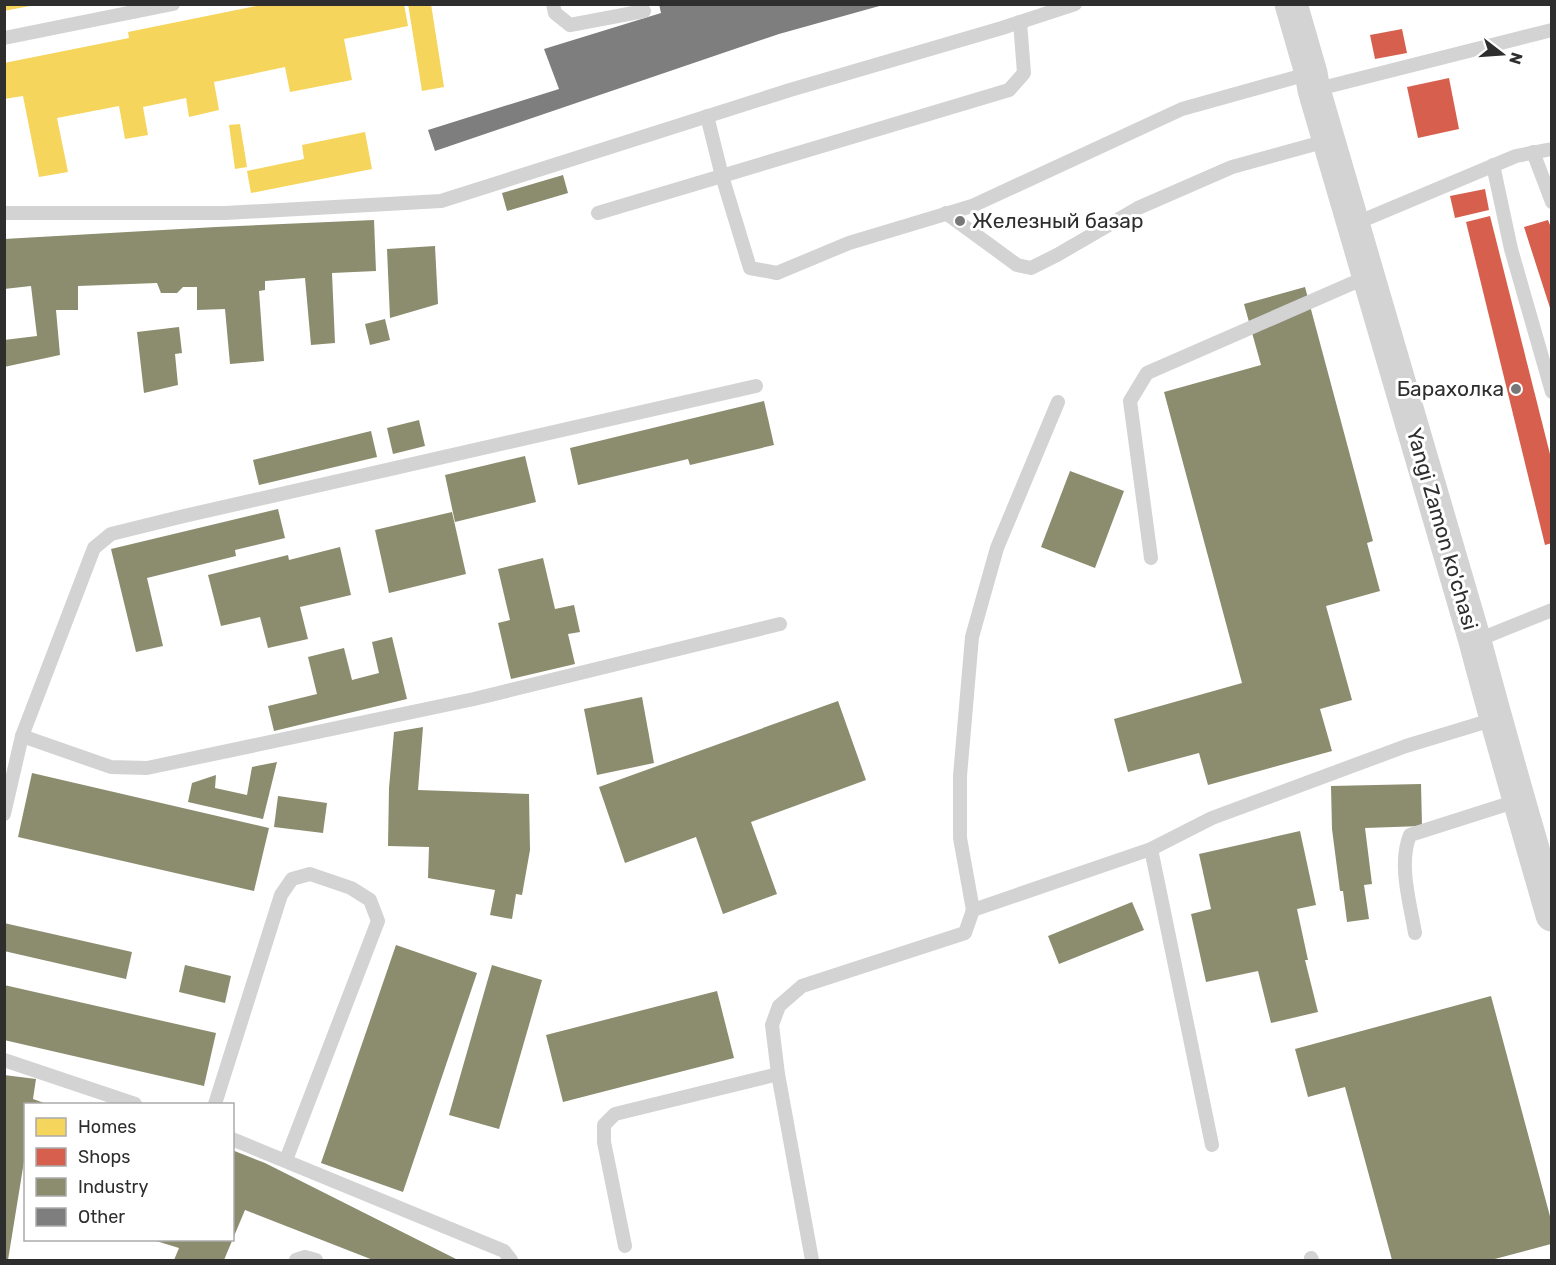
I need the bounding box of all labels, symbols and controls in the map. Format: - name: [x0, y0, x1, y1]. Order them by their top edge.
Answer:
- north arrow: [1472, 24, 1532, 84]
- text: N: [1505, 50, 1527, 67]
- place label: Железный базар: [972, 208, 1143, 233]
- marker: Железный базар: [953, 214, 967, 228]
- place label: Барахолка: [1397, 376, 1504, 401]
- marker: Барахолка: [1509, 382, 1523, 396]
- street label: Yangi Zamon ko'chasi: [1402, 425, 1483, 633]
- legend: [24, 1103, 234, 1241]
- text: Homes: [78, 1116, 136, 1138]
- text: Shops: [78, 1146, 130, 1168]
- text: Industry: [78, 1176, 148, 1198]
- text: Other: [78, 1206, 125, 1228]

